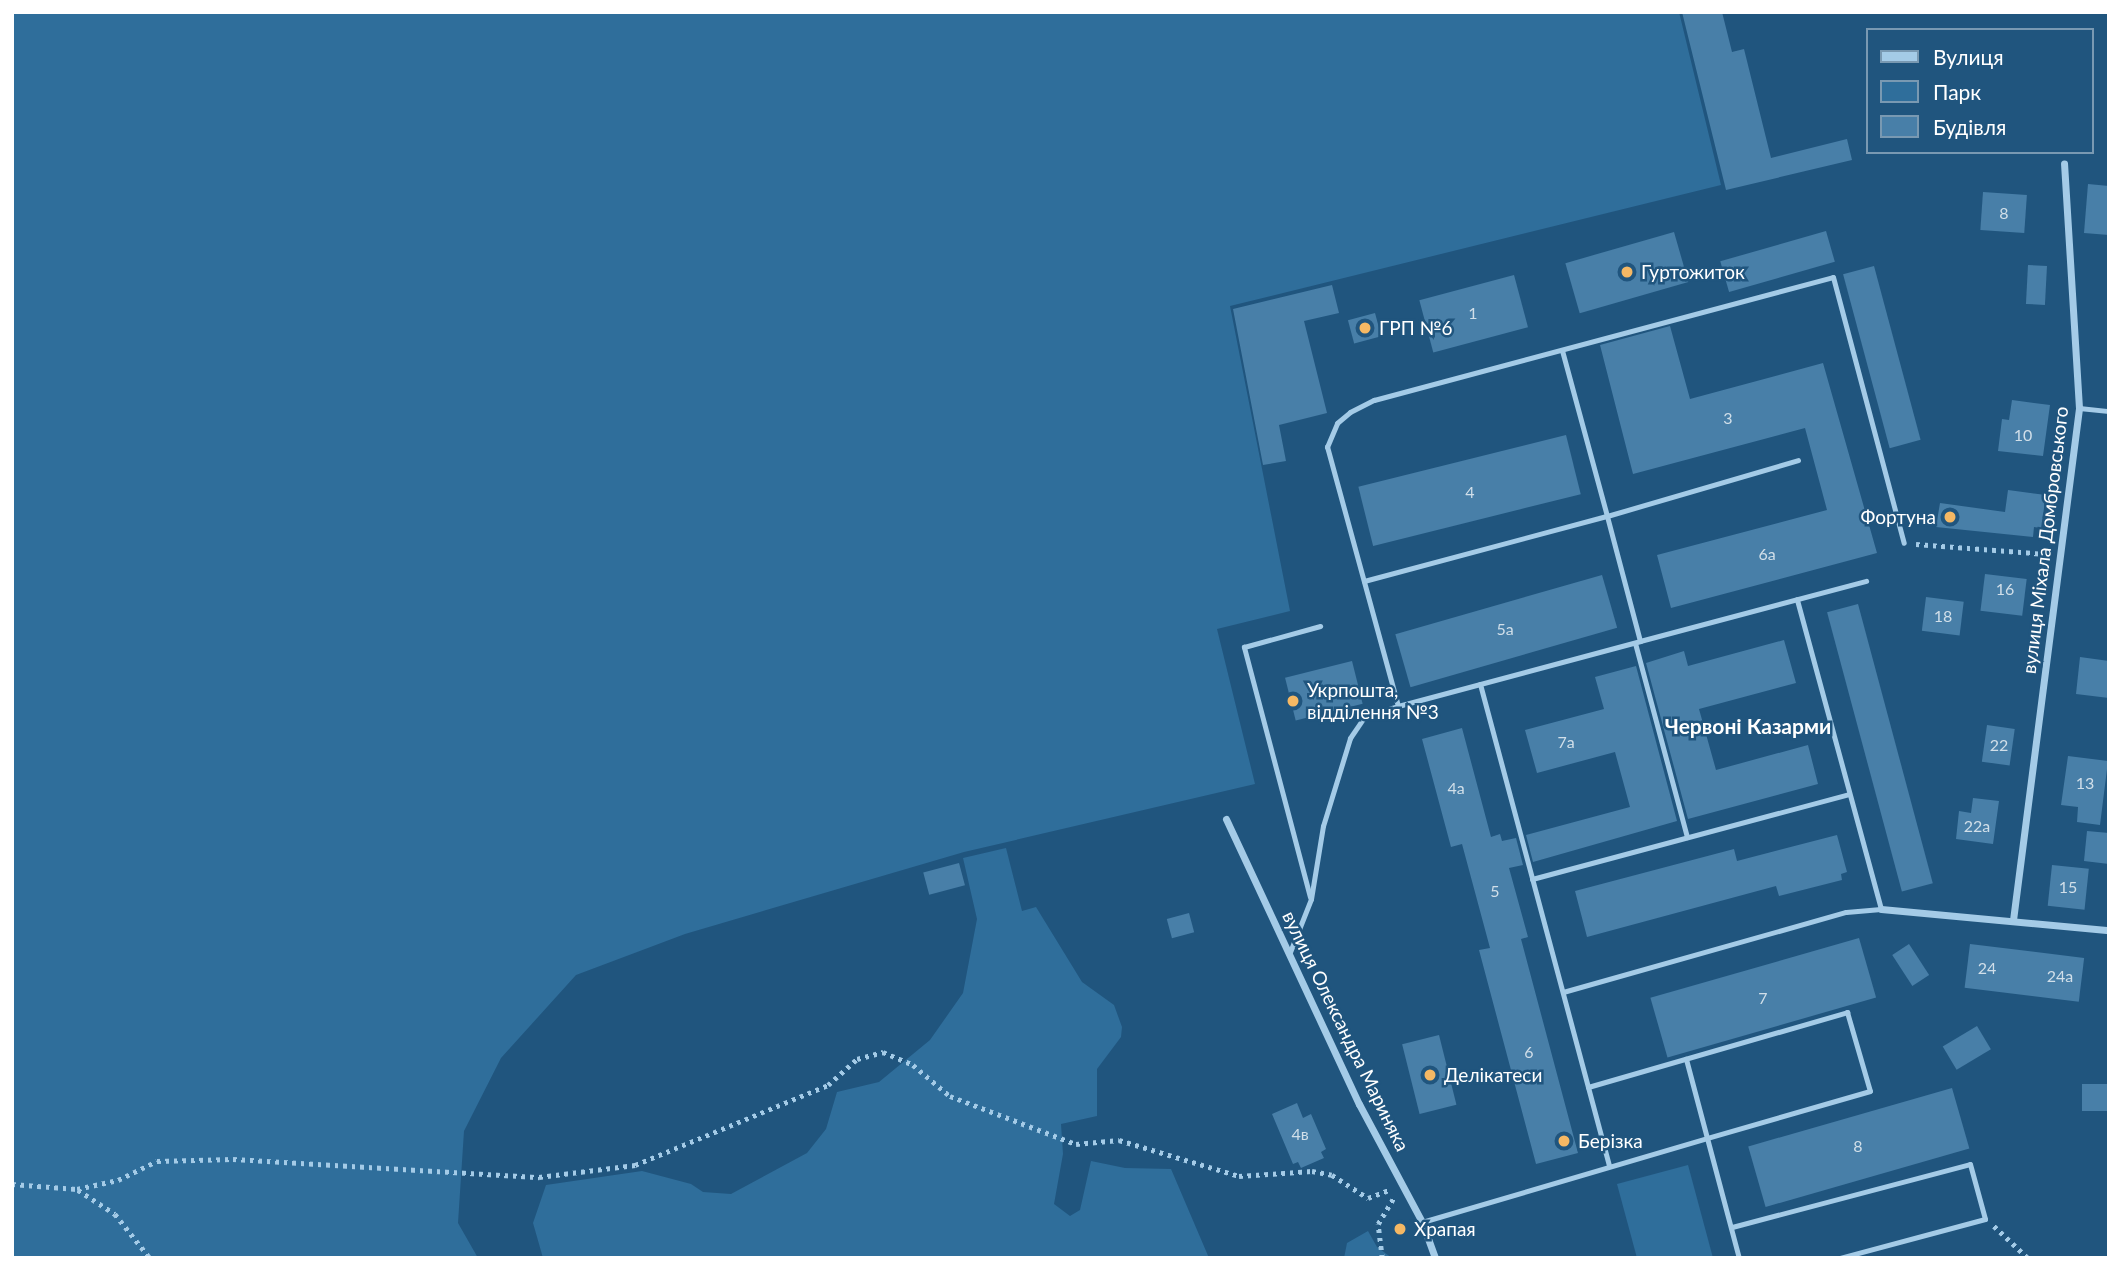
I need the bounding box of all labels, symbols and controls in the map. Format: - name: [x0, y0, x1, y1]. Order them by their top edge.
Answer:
- legend: [1866, 28, 2093, 154]
- text: Вулиця: [1933, 44, 2004, 69]
- text: Парк: [1933, 79, 1981, 104]
- text: Будівля: [1933, 114, 2006, 139]
- house number: 8: [1999, 203, 2009, 223]
- place label: Гуртожиток: [1641, 261, 1745, 283]
- marker: Гуртожиток: [1619, 264, 1635, 280]
- house number: 1: [1468, 303, 1478, 323]
- place label: ГРП №6: [1379, 317, 1452, 339]
- marker: ГРП №6: [1357, 320, 1373, 336]
- street label: вулиця Міхала Домбровського: [2017, 405, 2073, 675]
- house number: 3: [1723, 408, 1733, 428]
- house number: 10: [2014, 425, 2032, 445]
- house number: 4: [1465, 482, 1475, 502]
- place label: Фортуна: [1861, 506, 1936, 528]
- marker: Фортуна: [1942, 509, 1958, 525]
- house number: 6а: [1758, 544, 1776, 564]
- house number: 16: [1996, 579, 2014, 599]
- house number: 18: [1934, 606, 1952, 626]
- house number: 5а: [1496, 619, 1514, 639]
- place label: Укрпошта, відділення №3: [1307, 679, 1439, 723]
- marker: Укрпошта, відділення №3: [1285, 693, 1301, 709]
- district label: Червоні Казарми: [1665, 713, 1831, 739]
- house number: 7а: [1557, 732, 1575, 752]
- house number: 22: [1990, 735, 2008, 755]
- house number: 13: [2076, 773, 2094, 793]
- house number: 4а: [1447, 778, 1465, 798]
- house number: 22а: [1964, 816, 1990, 836]
- house number: 15: [2059, 877, 2077, 897]
- house number: 5: [1490, 881, 1500, 901]
- street label: вулиця Олександра Мариняка: [1278, 907, 1414, 1155]
- house number: 24: [1978, 958, 1996, 978]
- house number: 24а: [2047, 966, 2073, 986]
- house number: 7: [1758, 988, 1768, 1008]
- house number: 6: [1524, 1042, 1534, 1062]
- place label: Делікатеси: [1444, 1064, 1542, 1086]
- marker: Делікатеси: [1422, 1067, 1438, 1083]
- house number: 4в: [1291, 1124, 1309, 1144]
- place label: Берізка: [1578, 1130, 1643, 1152]
- marker: Берізка: [1556, 1133, 1572, 1149]
- house number: 8: [1853, 1136, 1863, 1156]
- place label: Храпая: [1414, 1218, 1476, 1240]
- marker: Храпая: [1392, 1221, 1408, 1237]

